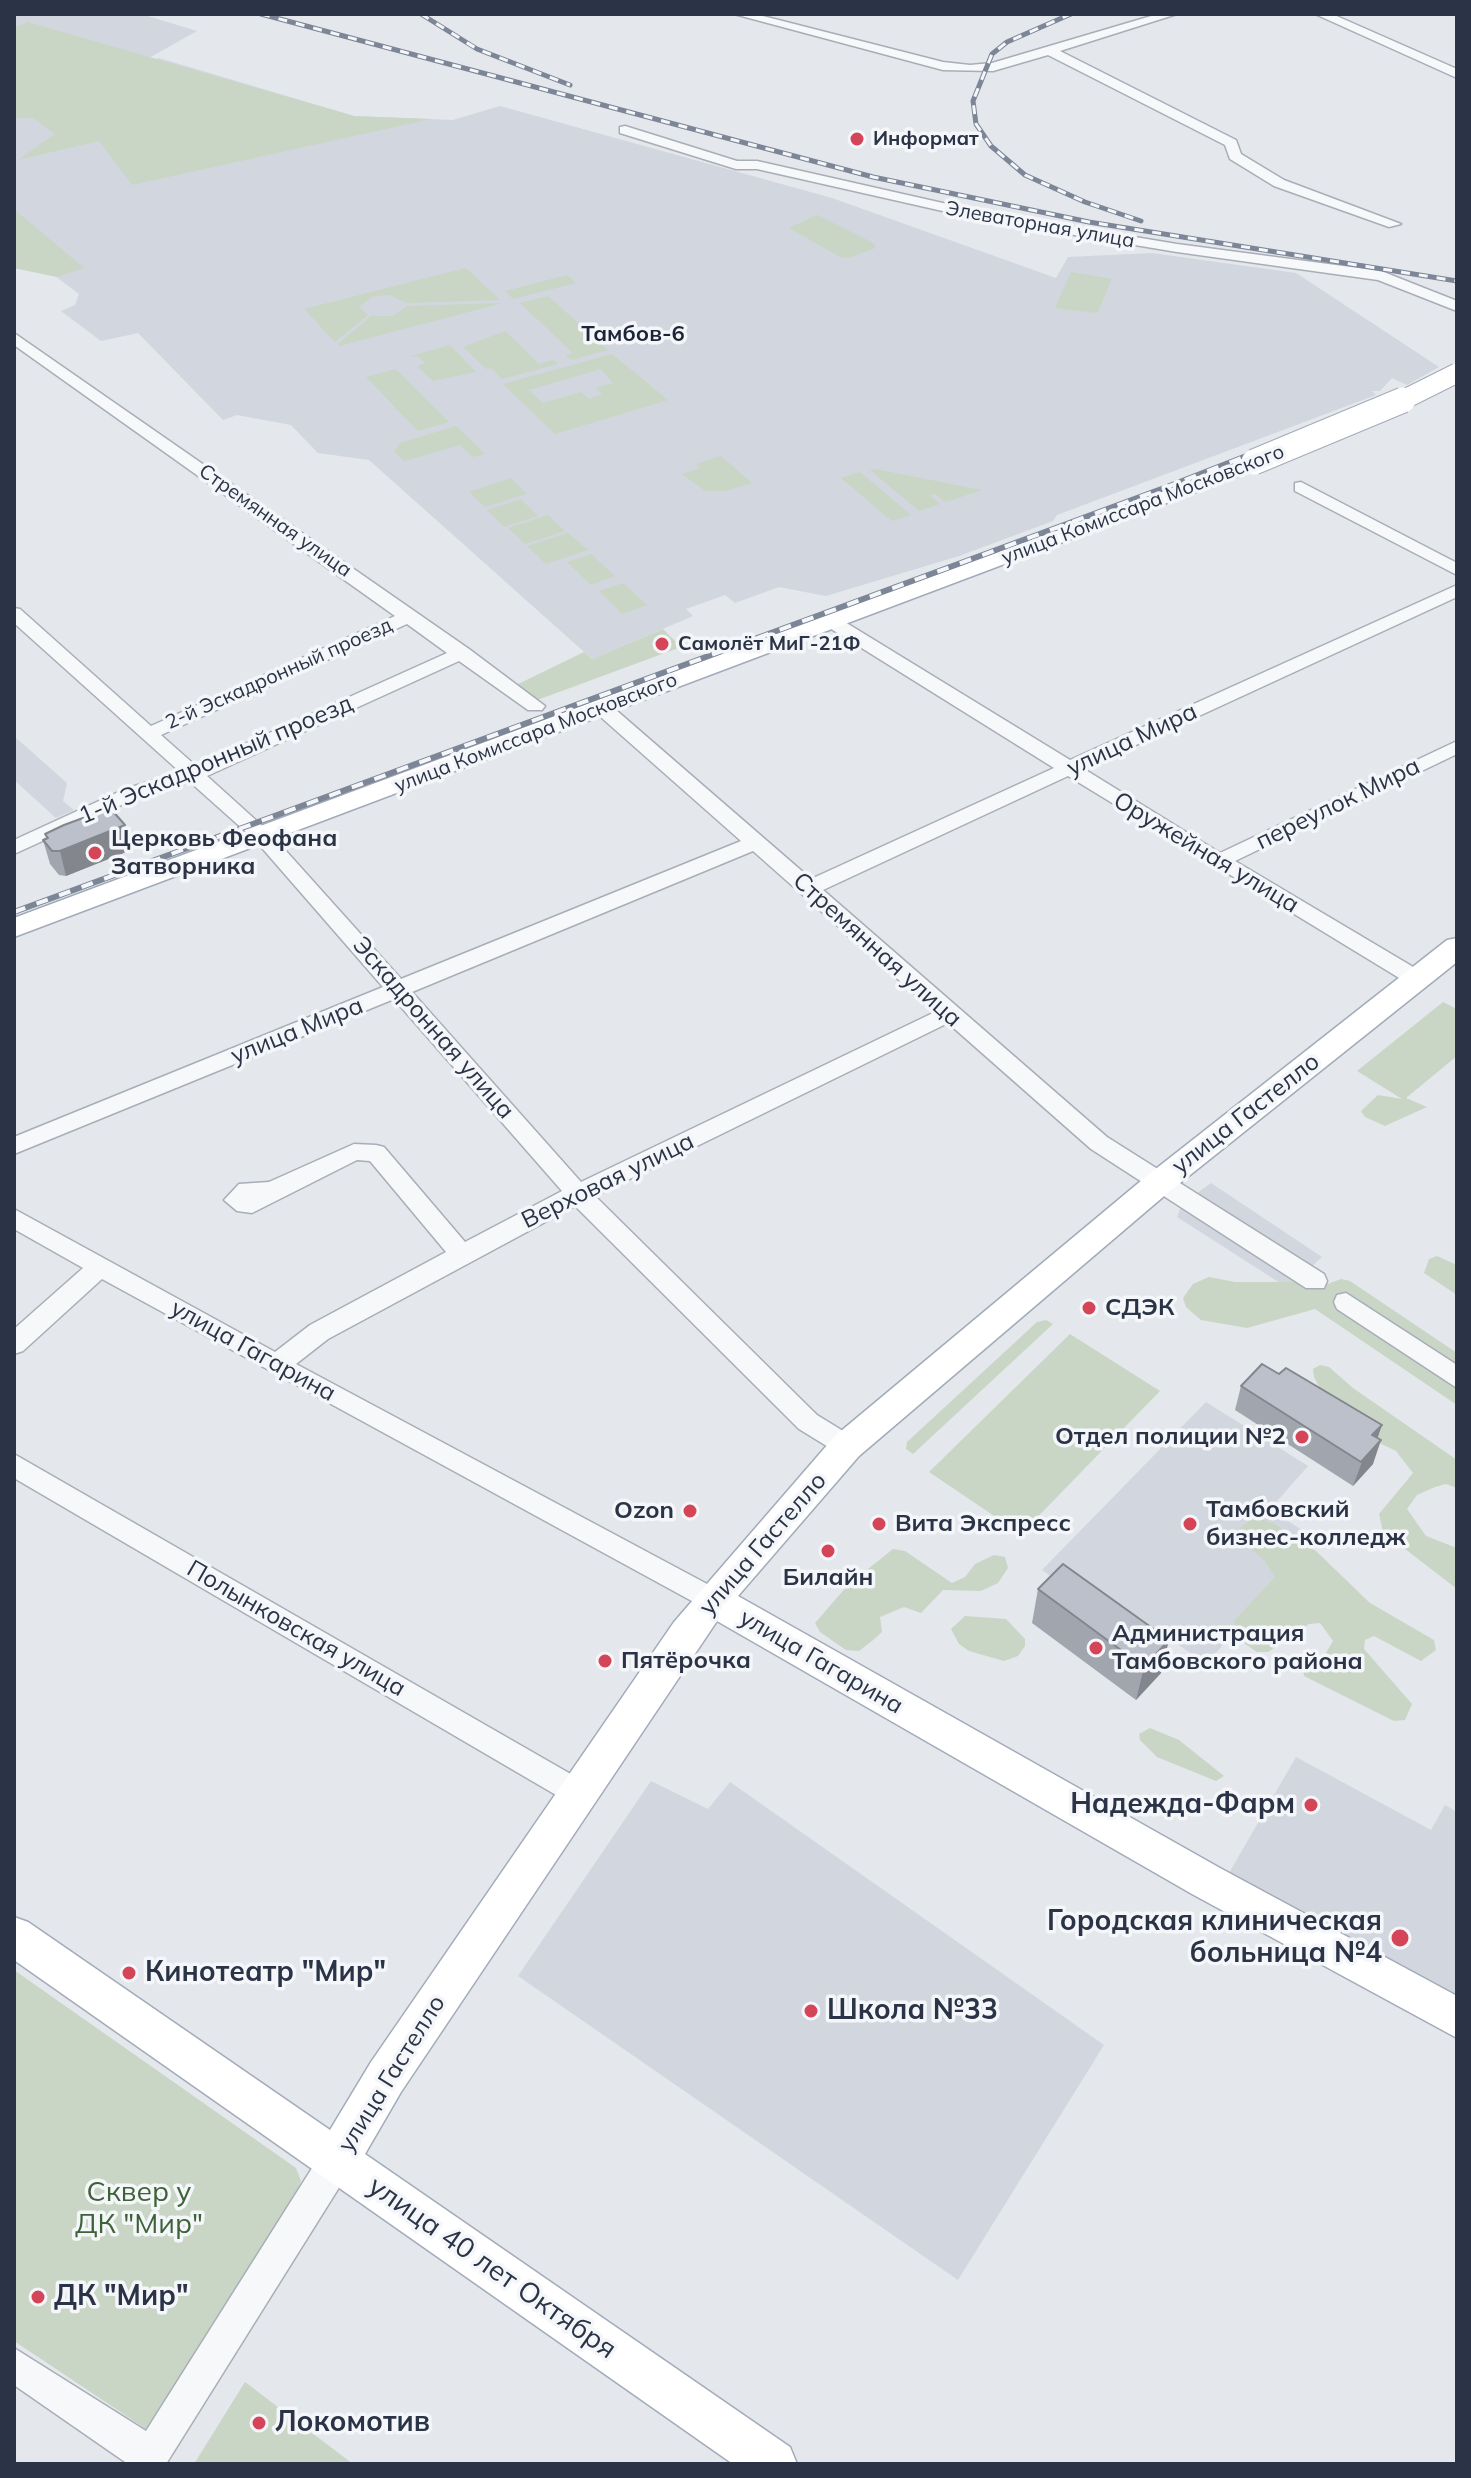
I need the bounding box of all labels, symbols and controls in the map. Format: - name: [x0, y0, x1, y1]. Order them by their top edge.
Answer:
- place label: Информат: [873, 127, 979, 151]
- marker: Информат: [848, 130, 866, 148]
- street label: Элеваторная улица: [944, 197, 1136, 253]
- district label: Тамбов-6: [581, 321, 685, 347]
- street label: улица Комиссара Московского: [998, 440, 1288, 570]
- street label: Стремянная улица: [194, 459, 356, 583]
- street label: 2-й Эскадронный проезд: [162, 613, 396, 735]
- place label: Самолёт МиГ-21Ф: [678, 632, 861, 656]
- marker: Самолёт МиГ-21Ф: [653, 635, 671, 653]
- street label: улица Комиссара Московского: [391, 668, 681, 798]
- street label: 1-й Эскадронный проезд: [75, 689, 357, 831]
- street label: улица Мира: [1062, 697, 1202, 783]
- street label: переулок Мира: [1251, 752, 1425, 856]
- street label: Оружейная улица: [1108, 786, 1304, 920]
- place label: Церковь Феофана Затворника: [111, 825, 337, 881]
- marker: Церковь Феофана Затворника: [86, 844, 104, 862]
- street label: Стремянная улица: [787, 867, 967, 1033]
- street label: Эскадронная улица: [346, 931, 520, 1125]
- street label: улица Мира: [227, 991, 367, 1071]
- street label: улица Гастелло: [1166, 1047, 1326, 1181]
- street label: Верховая улица: [517, 1127, 699, 1235]
- street label: улица Гагарина: [165, 1294, 341, 1408]
- place label: СДЭК: [1105, 1294, 1174, 1322]
- marker: СДЭК: [1080, 1299, 1098, 1317]
- place label: Отдел полиции №2: [1055, 1423, 1286, 1451]
- marker: Отдел полиции №2: [1293, 1428, 1311, 1446]
- street label: улица Гастелло: [693, 1467, 833, 1621]
- place label: Тамбовский бизнес-колледж: [1206, 1496, 1406, 1552]
- place label: Ozon: [614, 1497, 674, 1525]
- marker: Ozon: [681, 1502, 699, 1520]
- place label: Вита Экспресс: [895, 1510, 1071, 1538]
- marker: Вита Экспресс: [870, 1515, 888, 1533]
- marker: Тамбовский бизнес-колледж: [1181, 1515, 1199, 1533]
- marker: Билайн: [819, 1542, 837, 1560]
- street label: Полынковская улица: [182, 1555, 410, 1703]
- place label: Билайн: [783, 1564, 873, 1592]
- street label: улица Гагарина: [734, 1603, 908, 1721]
- place label: Администрация Тамбовского района: [1112, 1620, 1363, 1676]
- marker: Администрация Тамбовского района: [1087, 1639, 1105, 1657]
- place label: Пятёрочка: [621, 1647, 751, 1675]
- marker: Пятёрочка: [596, 1652, 614, 1670]
- place label: Надежда-Фарм: [1070, 1788, 1295, 1822]
- marker: Надежда-Фарм: [1302, 1796, 1320, 1814]
- place label: Городская клиническая больница №4: [1047, 1905, 1382, 1971]
- marker: Городская клиническая больница №4: [1389, 1927, 1411, 1949]
- place label: Кинотеатр "Мир": [145, 1956, 386, 1990]
- marker: Кинотеатр "Мир": [120, 1964, 138, 1982]
- street label: улица Гастелло: [332, 1990, 452, 2158]
- place label: Школа №33: [827, 1994, 998, 2028]
- marker: Школа №33: [802, 2002, 820, 2020]
- street label: улица 40 лет Октября: [361, 2170, 623, 2366]
- park label: Сквер у ДК "Мир": [75, 2176, 203, 2242]
- place label: ДК "Мир": [54, 2280, 188, 2314]
- marker: ДК "Мир": [29, 2288, 47, 2306]
- place label: Локомотив: [275, 2406, 430, 2440]
- marker: Локомотив: [250, 2414, 268, 2432]

